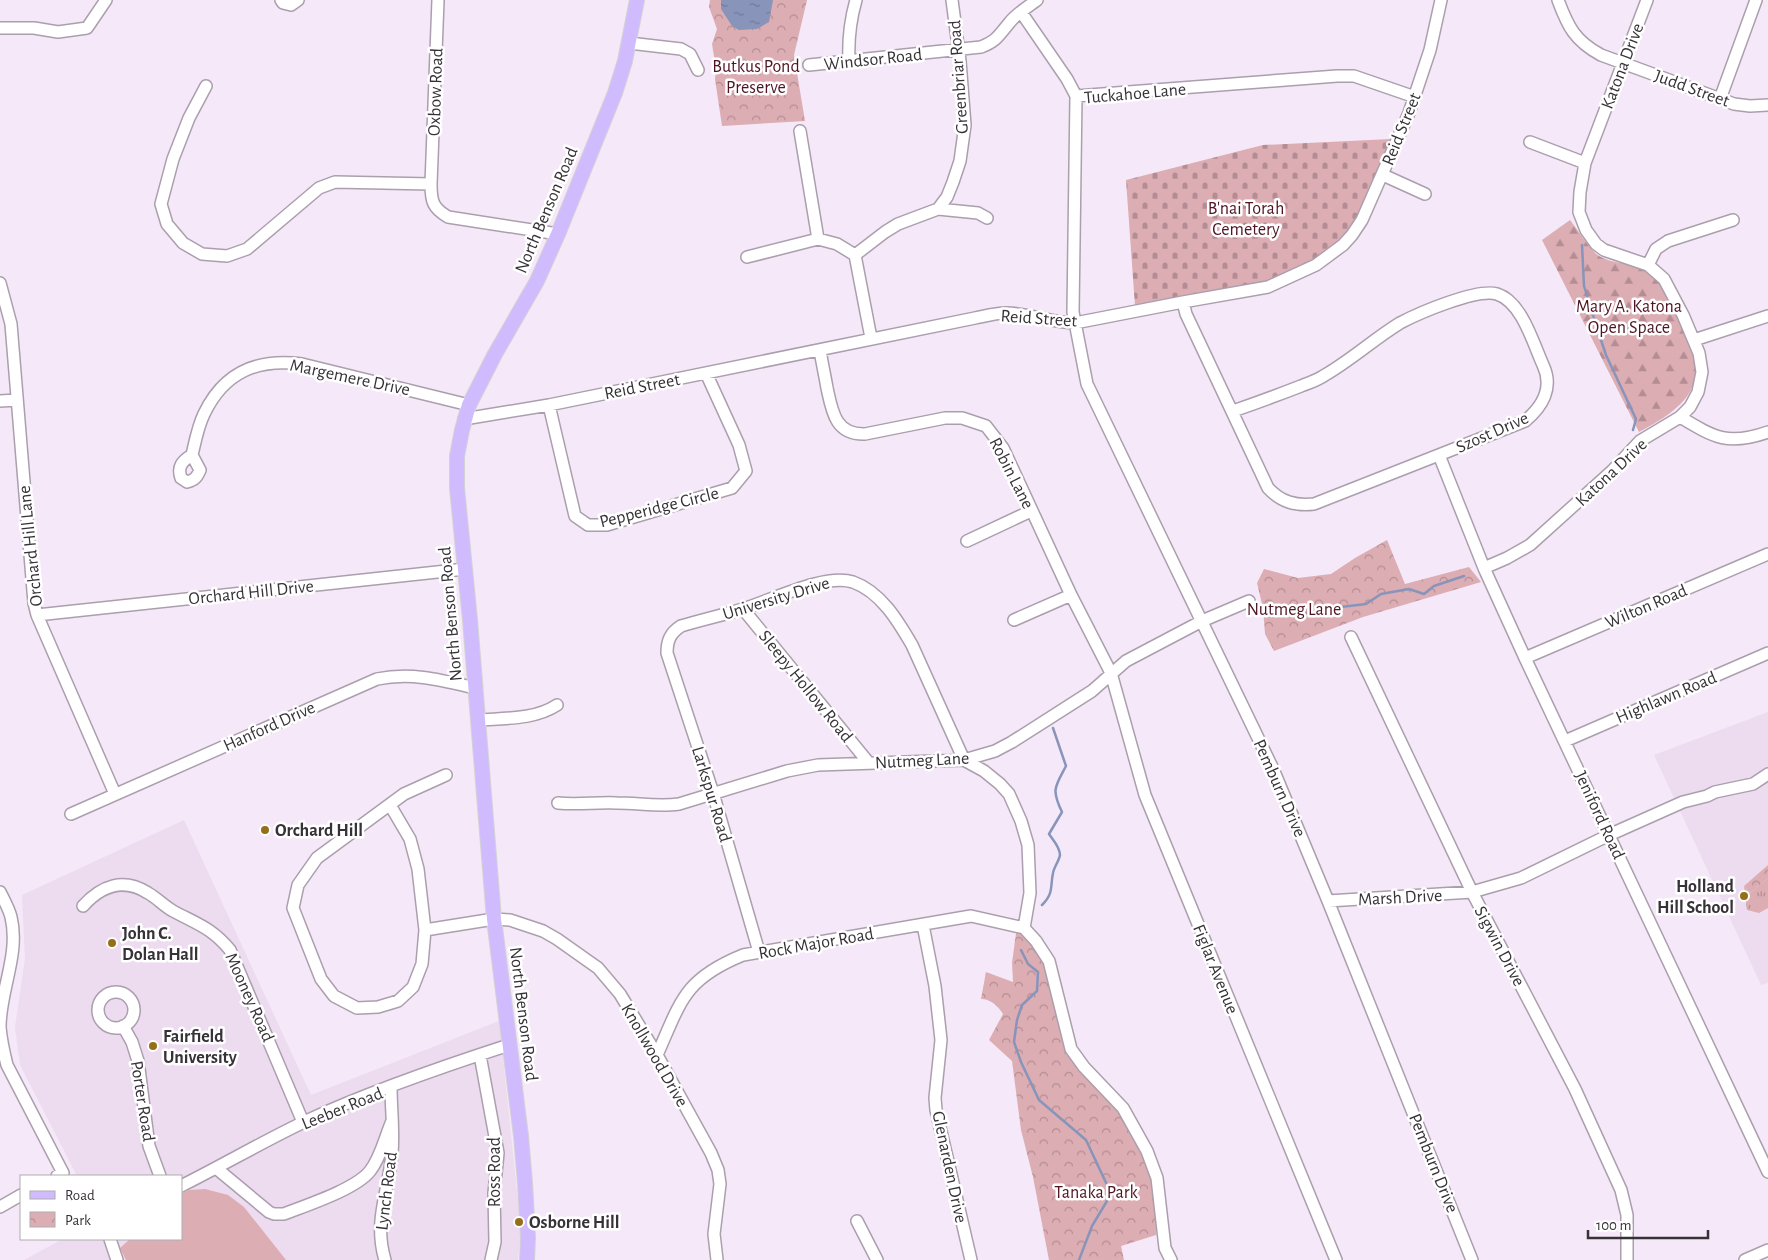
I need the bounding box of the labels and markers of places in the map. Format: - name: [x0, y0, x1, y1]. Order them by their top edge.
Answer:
- place label: Orchard Hill: [275, 822, 363, 840]
- marker: Orchard Hill: [259, 824, 271, 836]
- place label: Holland Hill School: [1657, 878, 1735, 917]
- marker: Holland Hill School: [1738, 890, 1750, 902]
- place label: John C. Dolan Hall: [122, 925, 199, 964]
- marker: John C. Dolan Hall: [106, 937, 118, 949]
- place label: Fairfield University: [163, 1028, 238, 1067]
- marker: Fairfield University: [147, 1040, 159, 1052]
- place label: Osborne Hill: [529, 1214, 619, 1232]
- marker: Osborne Hill: [513, 1216, 525, 1228]

